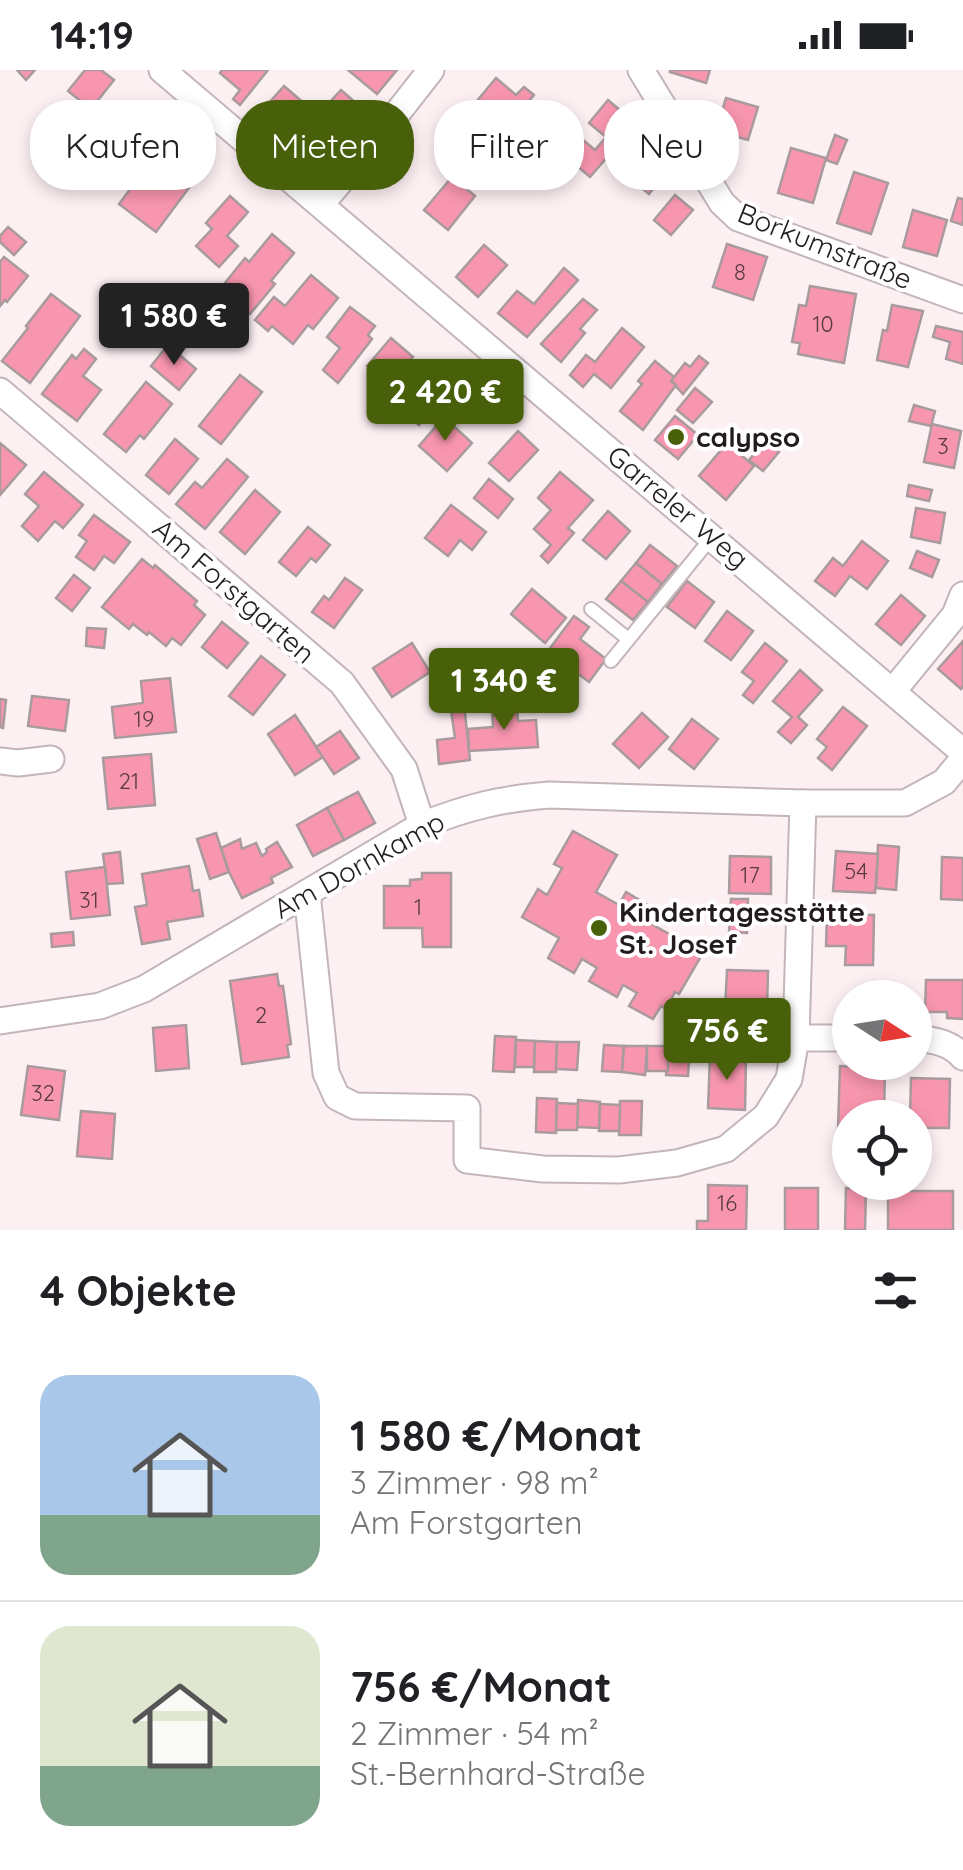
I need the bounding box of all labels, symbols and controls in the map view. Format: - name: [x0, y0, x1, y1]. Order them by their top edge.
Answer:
- text: 14:19: [50, 11, 134, 59]
- chip: Kaufen: [30, 100, 216, 190]
- chip: Mieten: [236, 100, 414, 190]
- chip: Filter: [434, 100, 584, 190]
- chip: Neu: [604, 100, 739, 190]
- street label: Borkumstraße: [733, 195, 918, 296]
- house number: 8: [734, 258, 746, 286]
- pin: 1 580 €: [82, 283, 266, 368]
- text: 1 580 €: [121, 295, 227, 335]
- house number: 10: [812, 310, 834, 338]
- pin: 2 420 €: [353, 359, 537, 444]
- text: 2 420 €: [389, 371, 501, 411]
- place label: calypso: [696, 419, 800, 454]
- marker: calypso: [665, 426, 687, 448]
- house number: 3: [937, 432, 949, 460]
- street label: Garreler Weg: [601, 437, 756, 576]
- street label: Am Forstgarten: [146, 511, 323, 671]
- pin: 1 340 €: [412, 648, 596, 733]
- text: 1 340 €: [451, 660, 557, 700]
- house number: 19: [134, 705, 154, 733]
- house number: 21: [119, 767, 139, 795]
- street label: Am Dornkamp: [267, 803, 450, 926]
- house number: 54: [844, 857, 868, 885]
- house number: 17: [740, 861, 760, 889]
- house number: 31: [79, 886, 99, 914]
- house number: 1: [414, 893, 422, 921]
- place label: Kindertagesstätte St. Josef: [619, 894, 865, 961]
- marker: Kindertagesstätte St. Josef: [588, 917, 610, 939]
- north arrow: [832, 980, 932, 1080]
- map controls: [832, 980, 932, 1200]
- pin: 756 €: [657, 998, 797, 1083]
- house number: 2: [255, 1001, 267, 1029]
- text: 756 €: [686, 1010, 768, 1050]
- house number: 32: [31, 1079, 55, 1107]
- button: locate: [832, 1100, 932, 1200]
- house number: 16: [717, 1189, 737, 1217]
- icon: filters: [868, 1263, 923, 1318]
- text: 4 Objekte: [40, 1264, 237, 1317]
- text: 1 580 €/Monat: [350, 1409, 642, 1462]
- icon: home: [120, 1415, 240, 1535]
- text: 3 Zimmer · 98 m²: [350, 1462, 599, 1502]
- text: Am Forstgarten: [350, 1502, 582, 1542]
- text: 756 €/Monat: [350, 1660, 612, 1713]
- icon: home: [120, 1666, 240, 1786]
- text: 2 Zimmer · 54 m²: [350, 1713, 599, 1753]
- text: St.-Bernhard-Straße: [350, 1753, 646, 1793]

